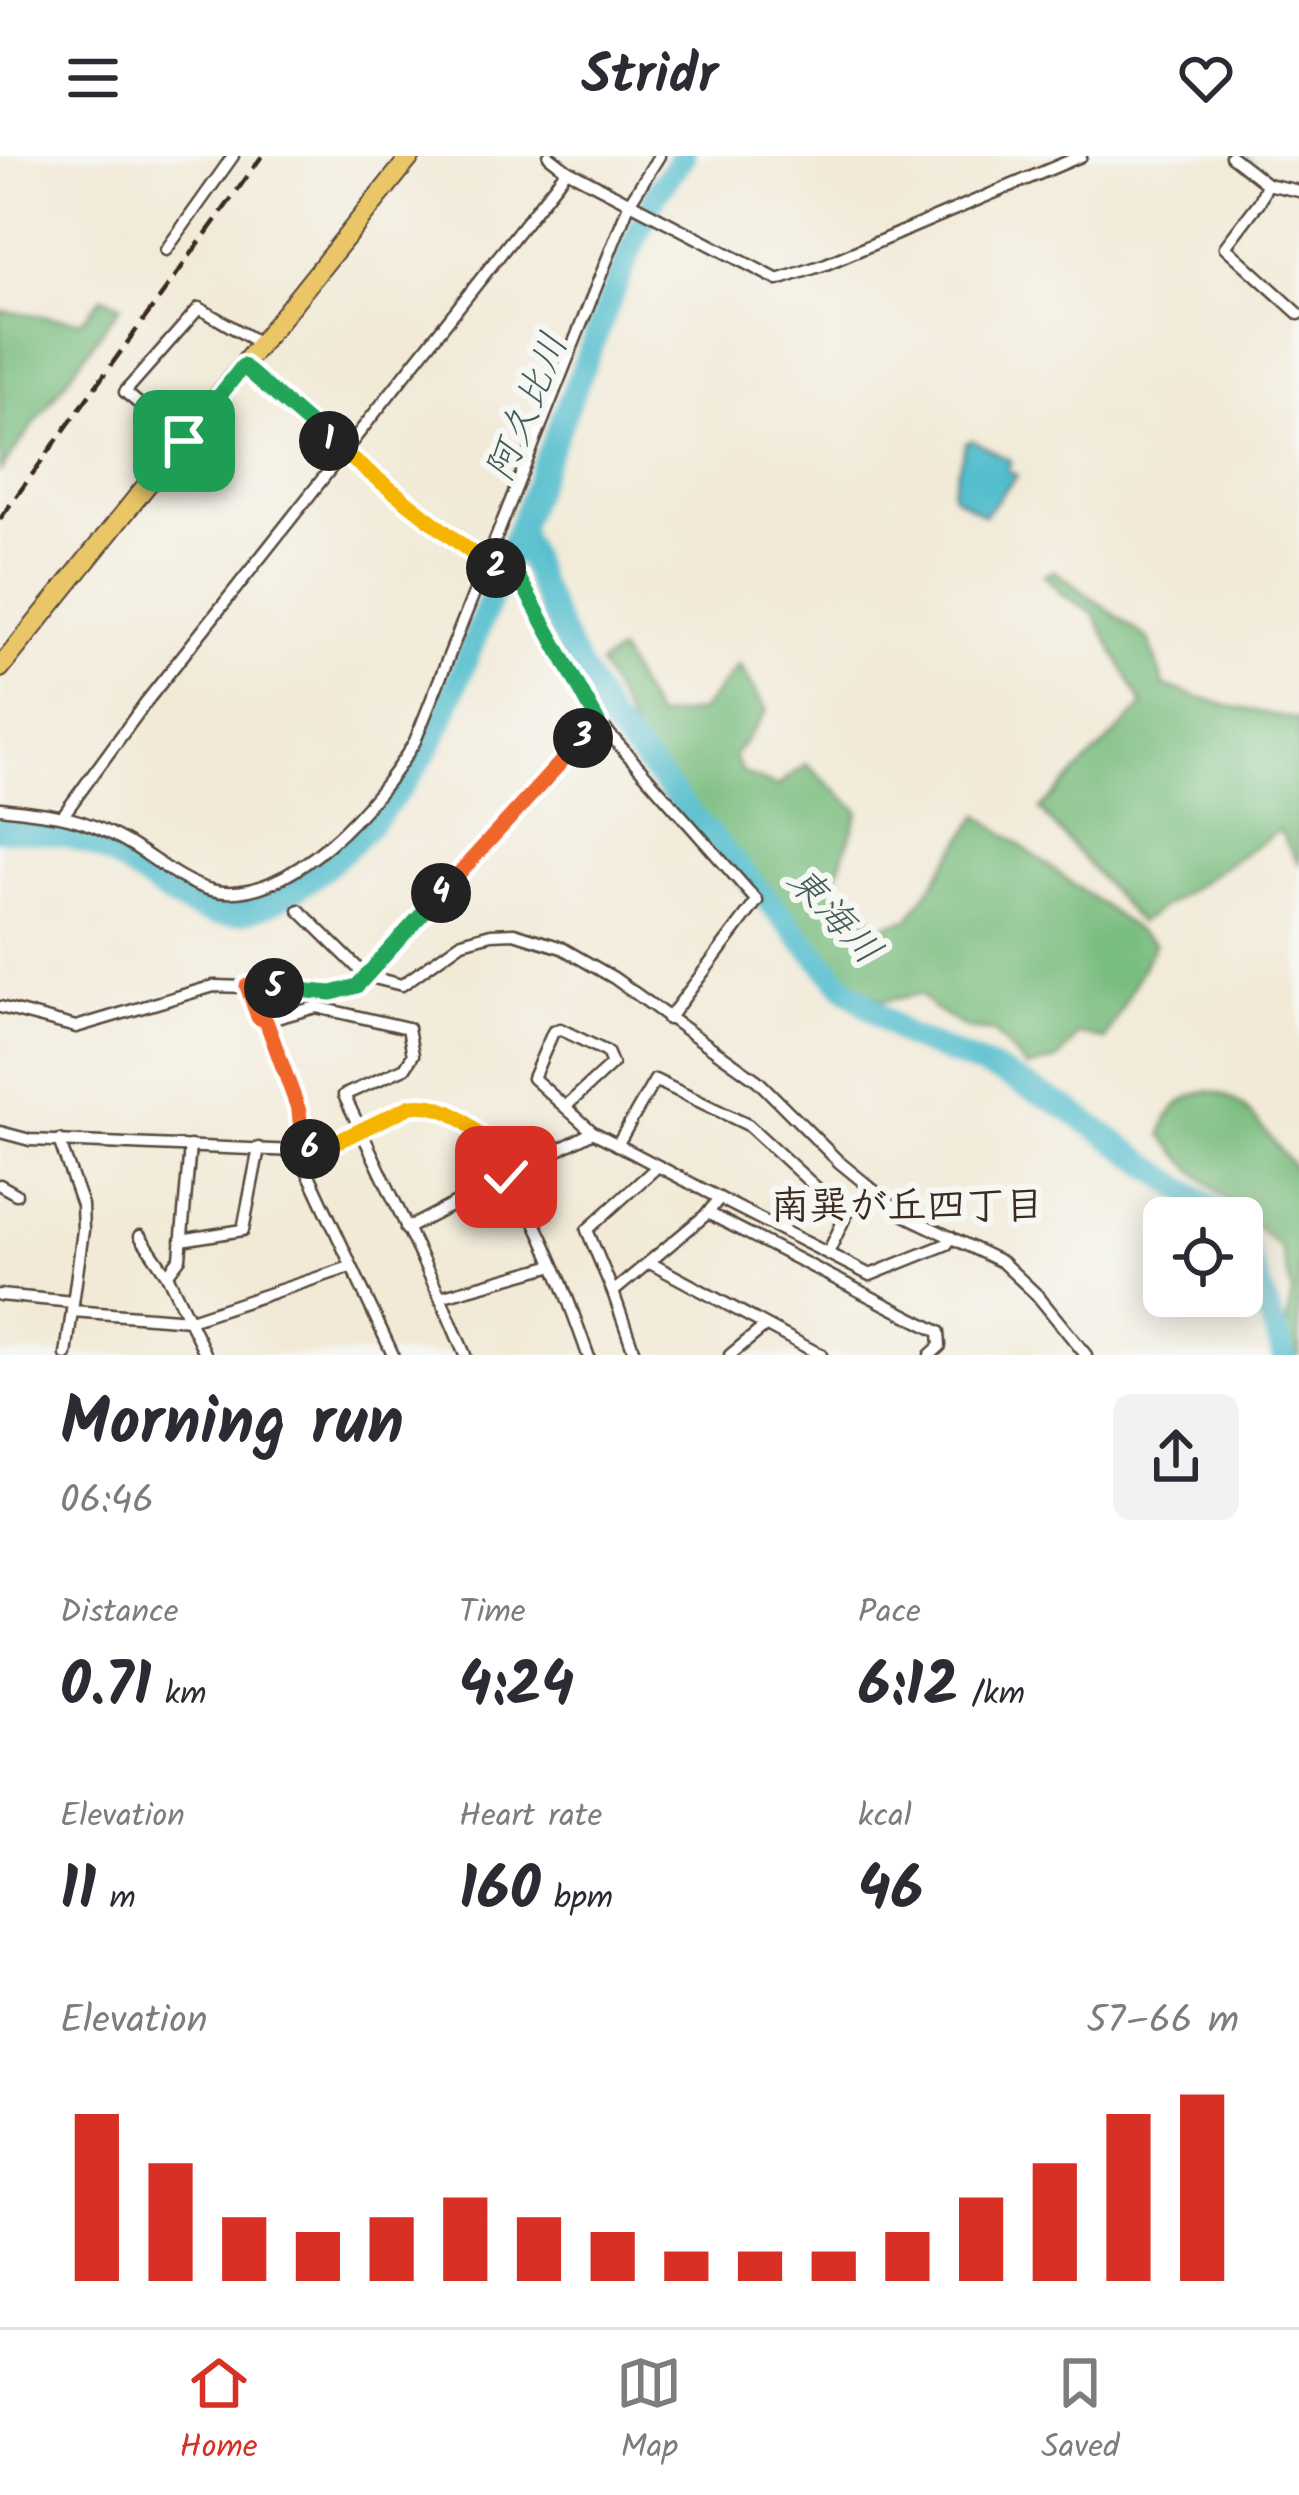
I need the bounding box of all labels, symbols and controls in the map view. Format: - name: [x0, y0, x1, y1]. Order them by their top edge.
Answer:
- text: Stridr: [581, 35, 718, 121]
- icon: menu: [60, 45, 126, 111]
- icon: heart: [1173, 45, 1239, 111]
- water label: 阿久比川: [471, 324, 587, 492]
- pin: [133, 390, 235, 492]
- icon: arrive: [151, 408, 217, 474]
- pin: 1: [299, 411, 359, 471]
- text: 1: [324, 414, 334, 467]
- pin: 2: [466, 538, 526, 598]
- text: 2: [486, 541, 506, 594]
- pin: 3: [553, 708, 613, 768]
- text: 3: [574, 711, 592, 764]
- water label: 東海川: [770, 853, 896, 981]
- pin: 4: [411, 863, 471, 923]
- text: 4: [432, 866, 450, 919]
- pin: 5: [244, 958, 304, 1018]
- text: 5: [266, 961, 282, 1014]
- pin: 6: [280, 1119, 340, 1179]
- text: 6: [301, 1122, 319, 1175]
- pin: [455, 1126, 557, 1228]
- icon: check: [473, 1144, 539, 1210]
- district label: 南巽が丘四丁目: [770, 1177, 1044, 1239]
- map controls: [1143, 1197, 1263, 1317]
- button: locate: [1143, 1197, 1263, 1317]
- text: Morning run: [60, 1373, 404, 1478]
- button: share: [1113, 1394, 1239, 1520]
- text: 06:46: [60, 1471, 154, 1533]
- text: Distance: [60, 1587, 179, 1640]
- text: Time: [459, 1587, 526, 1640]
- text: Pace: [858, 1587, 921, 1640]
- text: 0.71: [60, 1640, 151, 1736]
- text: 4:24: [459, 1640, 574, 1736]
- text: 6:12: [858, 1640, 958, 1736]
- text: km: [151, 1669, 206, 1722]
- text: /km: [958, 1669, 1025, 1722]
- text: Elevation: [60, 1791, 185, 1844]
- text: Heart rate: [459, 1791, 602, 1844]
- text: kcal: [858, 1791, 912, 1844]
- text: 11: [60, 1844, 96, 1940]
- text: 160: [459, 1844, 540, 1940]
- text: 46: [858, 1844, 923, 1940]
- text: m: [96, 1873, 136, 1926]
- text: bpm: [540, 1873, 613, 1926]
- text: Elevation: [60, 1991, 208, 2053]
- text: 57–66 m: [1086, 1991, 1239, 2053]
- tab: Home: [179, 2350, 258, 2475]
- tab: Map: [616, 2350, 682, 2475]
- tab: Saved: [1041, 2350, 1120, 2475]

